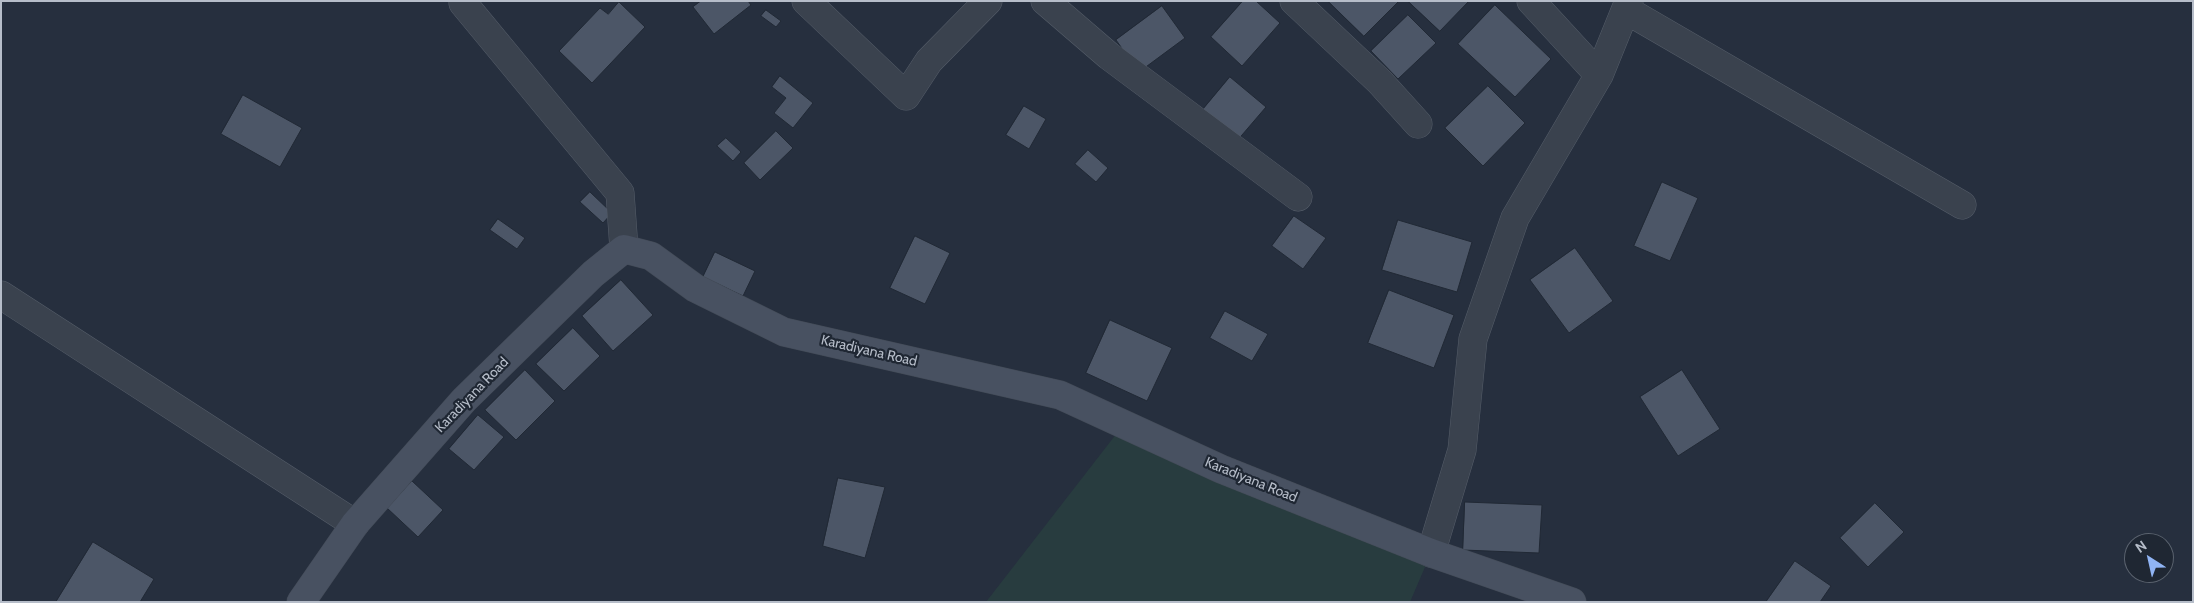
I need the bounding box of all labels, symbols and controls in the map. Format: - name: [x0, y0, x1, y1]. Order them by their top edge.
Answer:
- street label: Karadiyana Road: [819, 332, 919, 370]
- street label: Karadiyana Road: [432, 354, 512, 436]
- street label: Karadiyana Road: [1202, 454, 1300, 506]
- north arrow: [2124, 533, 2174, 583]
- text: N: [2132, 536, 2150, 557]

